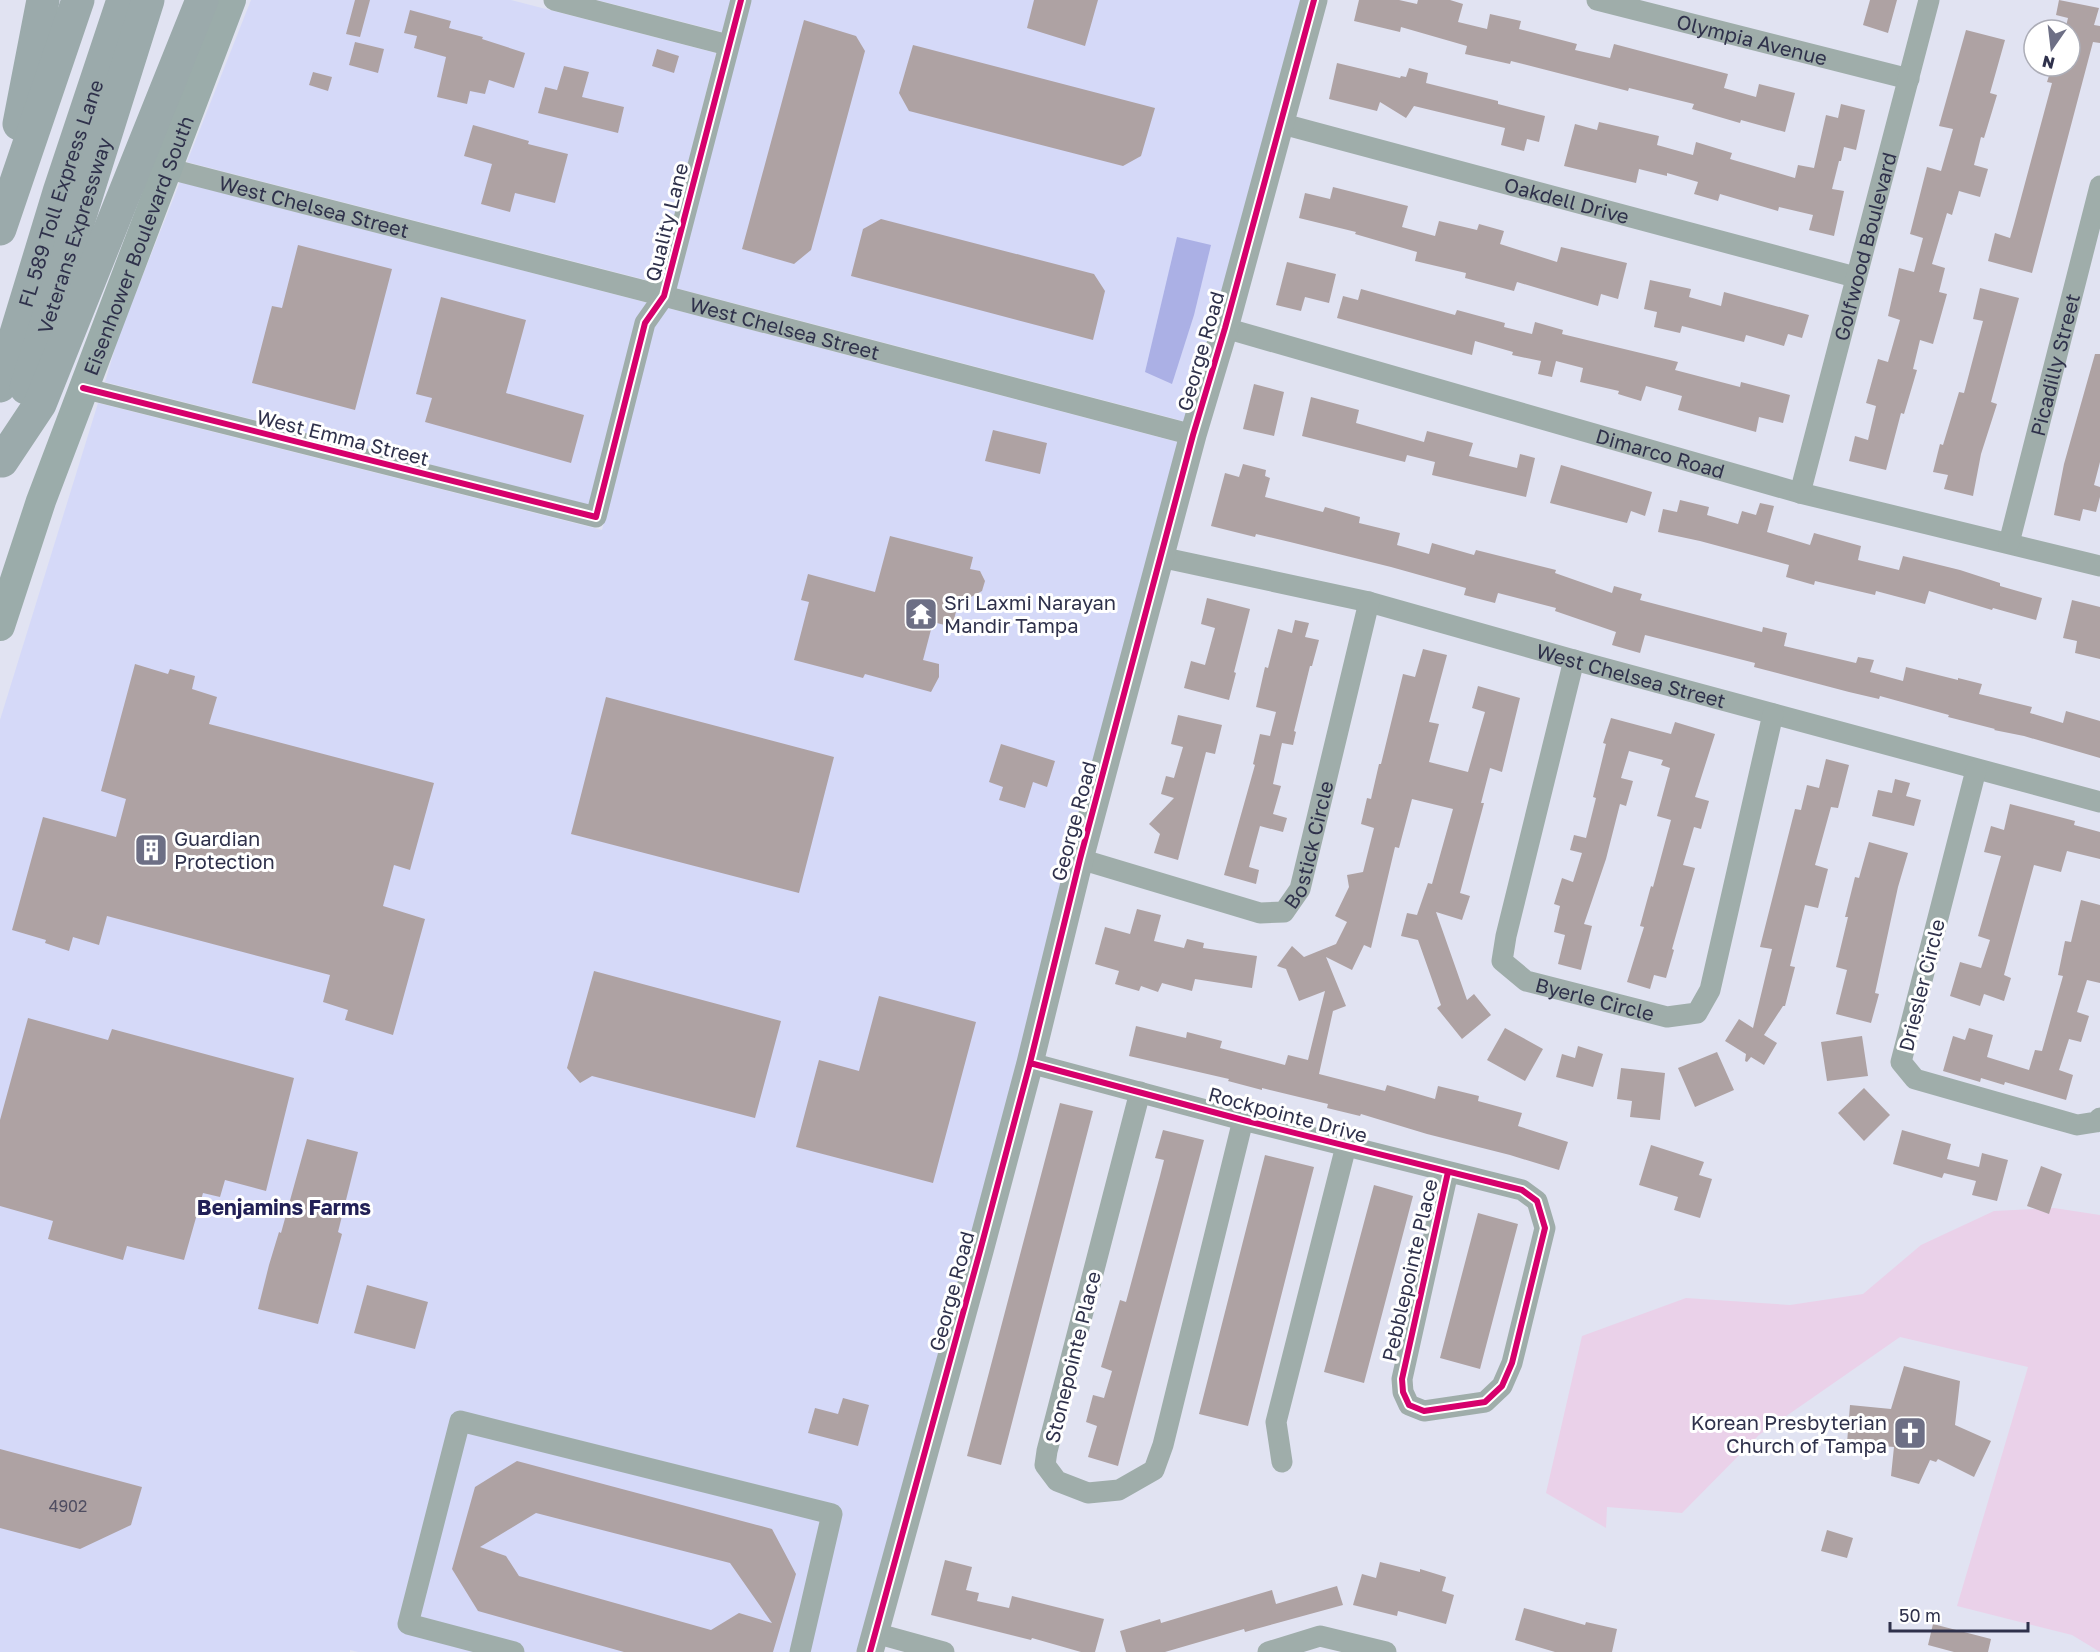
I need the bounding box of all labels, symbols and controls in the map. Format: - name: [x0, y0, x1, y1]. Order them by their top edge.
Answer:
- street label: Olympia Avenue: [1674, 9, 1830, 70]
- north arrow: [2022, 18, 2082, 78]
- text: N: [2040, 51, 2057, 74]
- street label: FL 589 Toll Express Lane: [13, 76, 108, 310]
- street label: Eisenhower Boulevard South: [78, 112, 198, 378]
- street label: Veterans Expressway: [32, 134, 116, 336]
- street label: Golfwood Boulevard: [1828, 149, 1901, 343]
- street label: Quality Lane: [640, 160, 692, 284]
- street label: West Chelsea Street: [217, 170, 412, 242]
- street label: Oakdell Drive: [1502, 172, 1632, 228]
- street label: George Road: [1171, 288, 1229, 414]
- street label: West Chelsea Street: [687, 291, 882, 364]
- street label: Picadilly Street: [2025, 291, 2084, 439]
- street label: West Emma Street: [254, 404, 432, 470]
- street label: Dimarco Road: [1593, 423, 1728, 483]
- place label: Sri Laxmi Narayan Mandir Tampa: [944, 590, 1116, 637]
- temple icon: Sri Laxmi Narayan Mandir Tampa: [903, 596, 939, 632]
- street label: West Chelsea Street: [1534, 638, 1729, 712]
- street label: George Road: [1045, 758, 1101, 884]
- street label: Bostick Circle: [1278, 778, 1338, 913]
- place label: Guardian Protection: [174, 826, 275, 873]
- building icon: Guardian Protection: [133, 832, 169, 868]
- street label: Driesler Circle: [1893, 916, 1949, 1054]
- street label: Byerle Circle: [1533, 972, 1657, 1025]
- street label: Rockpointe Drive: [1206, 1081, 1370, 1147]
- street label: Pebblepointe Place: [1376, 1176, 1442, 1364]
- district label: Benjamins Farms: [197, 1194, 371, 1220]
- street label: George Road: [923, 1228, 979, 1354]
- street label: Stonepointe Place: [1039, 1269, 1105, 1445]
- place label: Korean Presbyterian Church of Tampa: [1691, 1410, 1887, 1457]
- church icon: Korean Presbyterian Church of Tampa: [1892, 1415, 1928, 1451]
- house number: 4902: [49, 1496, 87, 1516]
- scale bar: [1890, 1595, 2028, 1633]
- text: 50 m: [1899, 1604, 1941, 1626]

